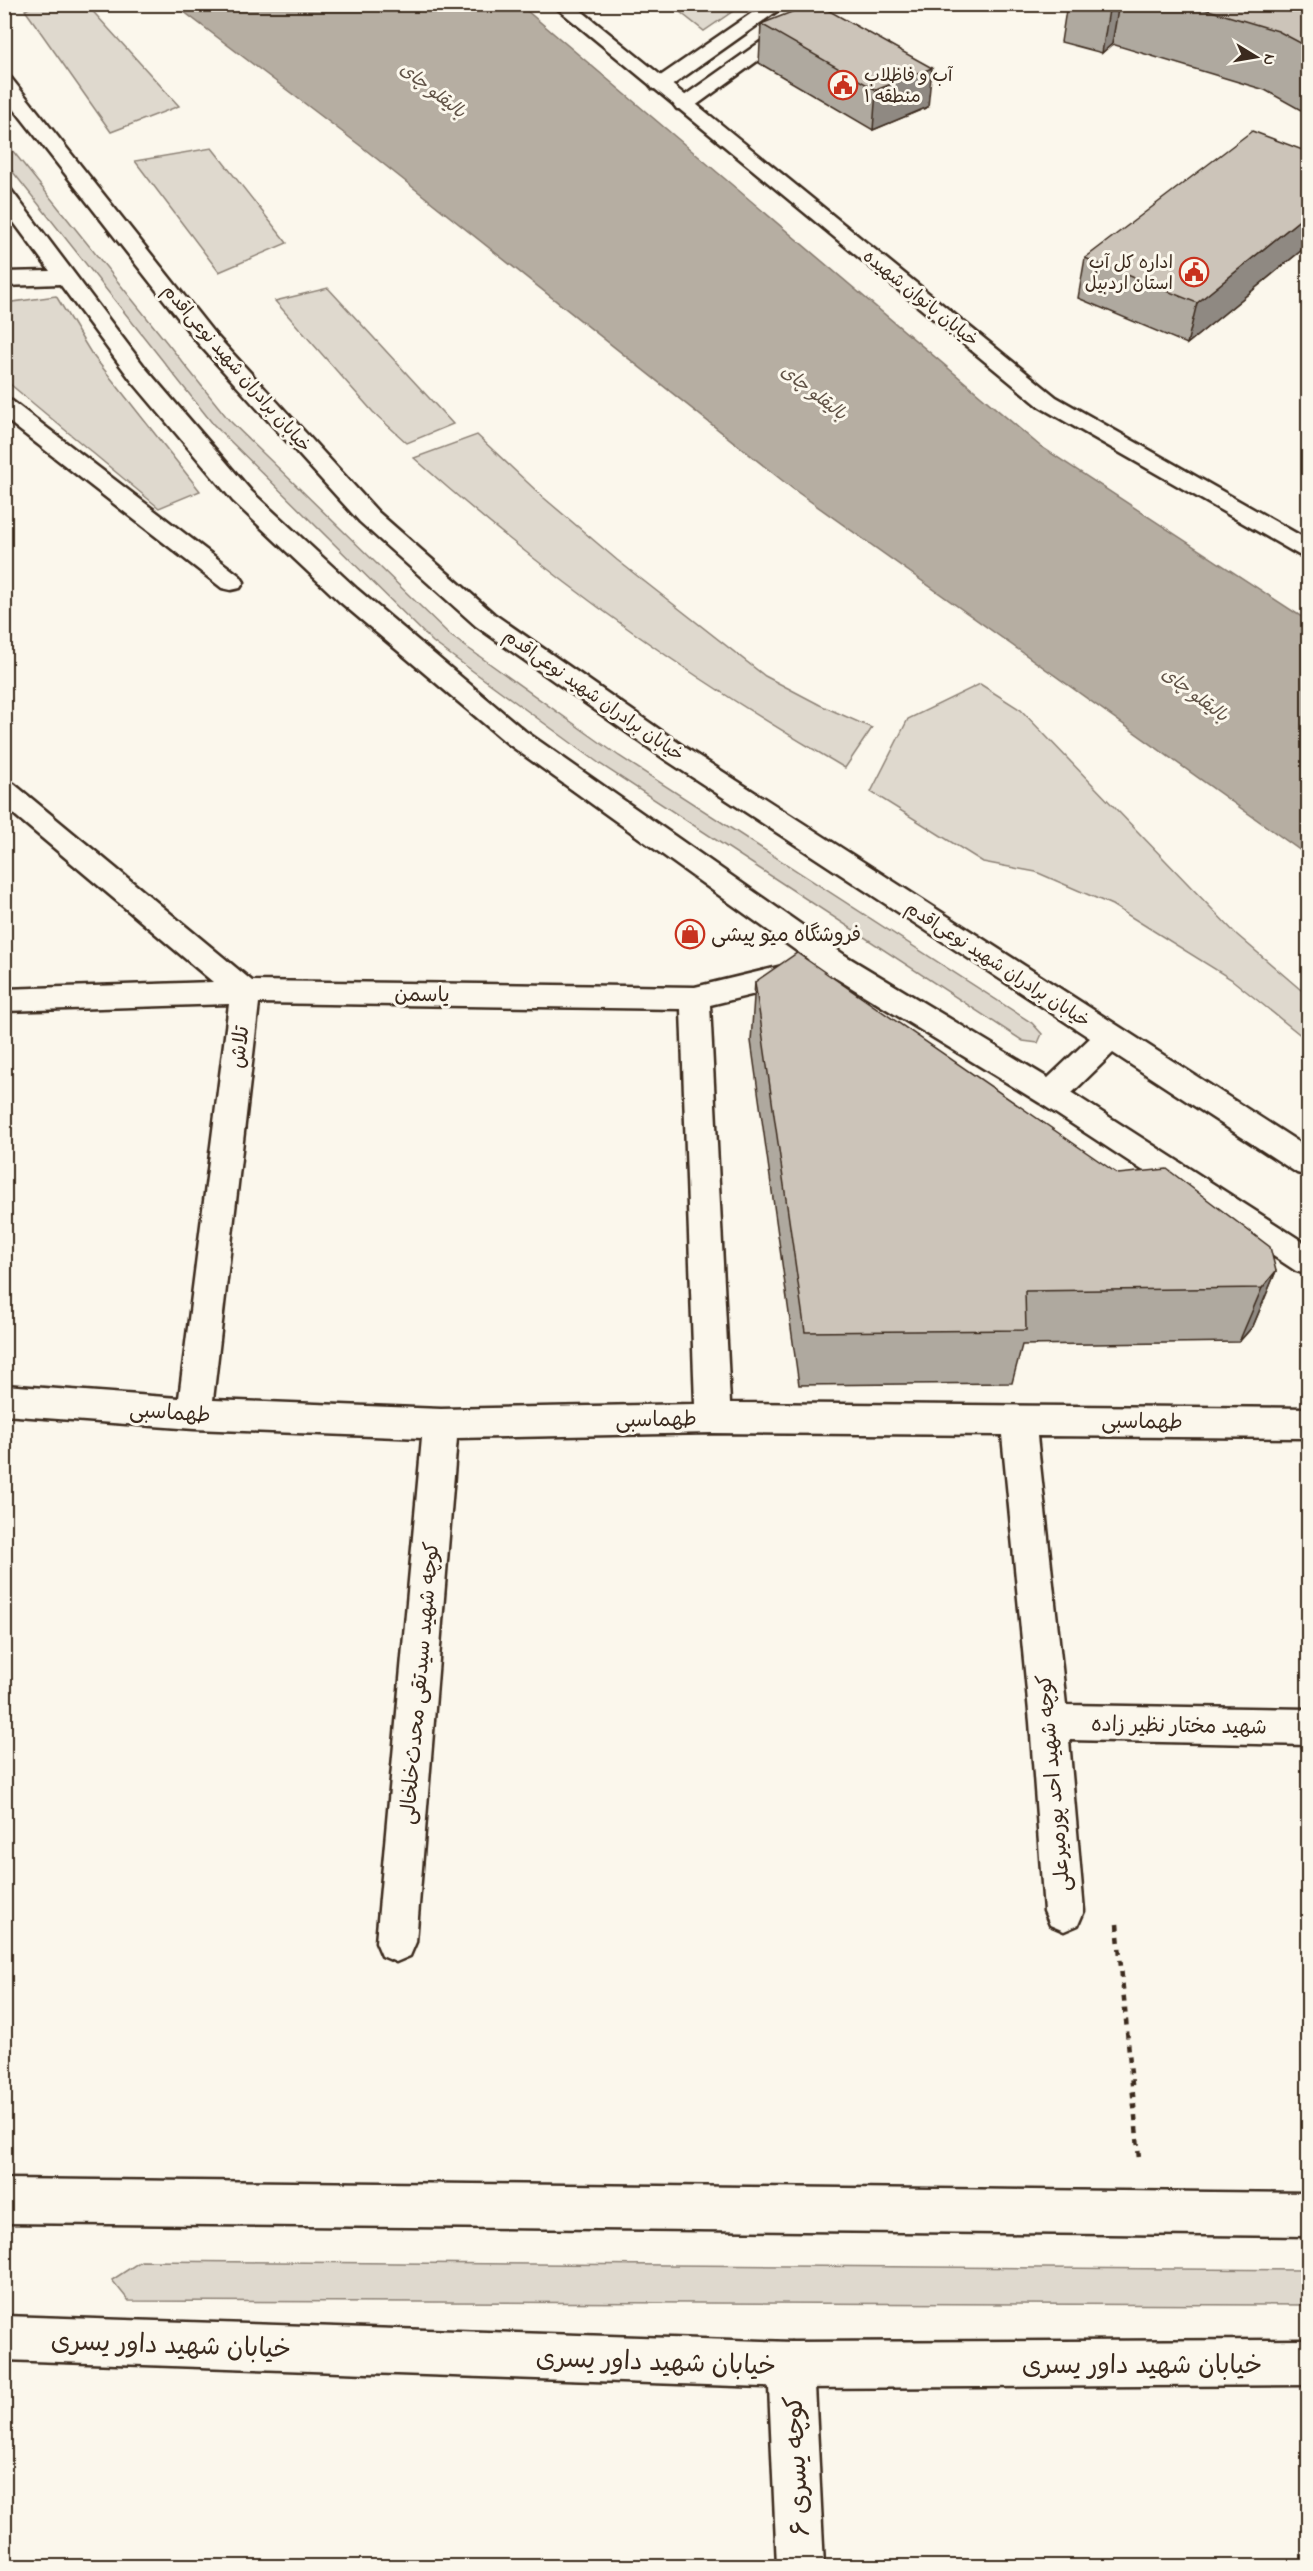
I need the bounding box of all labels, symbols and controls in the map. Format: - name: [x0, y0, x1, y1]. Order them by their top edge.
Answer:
- north arrow: [1226, 27, 1286, 87]
- text: N: [1256, 52, 1282, 67]
- water label: بالیقلو چای: [393, 57, 471, 126]
- place label: آب و فاظلاب منطقه ۱: [864, 64, 954, 111]
- public building icon: آب و فاظلاب منطقه ۱: [827, 69, 859, 101]
- street label: خیابان بانوان شهیده: [856, 245, 983, 354]
- place label: اداره کل آب استان اردبیل: [1085, 251, 1173, 298]
- public building icon: اداره کل آب استان اردبیل: [1178, 256, 1210, 288]
- street label: خیابان برادران شهید نوعی‌اقدم: [155, 280, 316, 459]
- water label: بالیقلو چای: [774, 359, 852, 428]
- street label: خیابان برادران شهید نوعی‌اقدم: [497, 624, 688, 769]
- water label: بالیقلو چای: [1155, 662, 1233, 730]
- street label: خیابان برادران شهید نوعی‌اقدم: [900, 896, 1094, 1035]
- shop icon: فروشگاه میو پیشی: [674, 918, 706, 950]
- place label: فروشگاه میو پیشی: [711, 921, 861, 951]
- street label: یاسمن: [394, 981, 450, 1011]
- street label: تلاش: [223, 1023, 259, 1070]
- street label: طهماسبی: [128, 1396, 212, 1432]
- street label: طهماسبی: [615, 1405, 697, 1437]
- street label: طهماسبی: [1101, 1407, 1183, 1439]
- street label: کوچه شهید سیدتقی محدث‌خلخالی: [394, 1540, 448, 1826]
- street label: کوچه شهید احد پورمیرعلی: [1031, 1673, 1079, 1893]
- street label: شهید مختار نظیر زاده: [1091, 1710, 1267, 1744]
- street label: خیابان شهید داور یسری: [50, 2324, 292, 2370]
- street label: خیابان شهید داور یسری: [535, 2341, 777, 2387]
- street label: خیابان شهید داور یسری: [1022, 2348, 1262, 2386]
- street label: کوچه یسری ۶: [776, 2394, 822, 2537]

